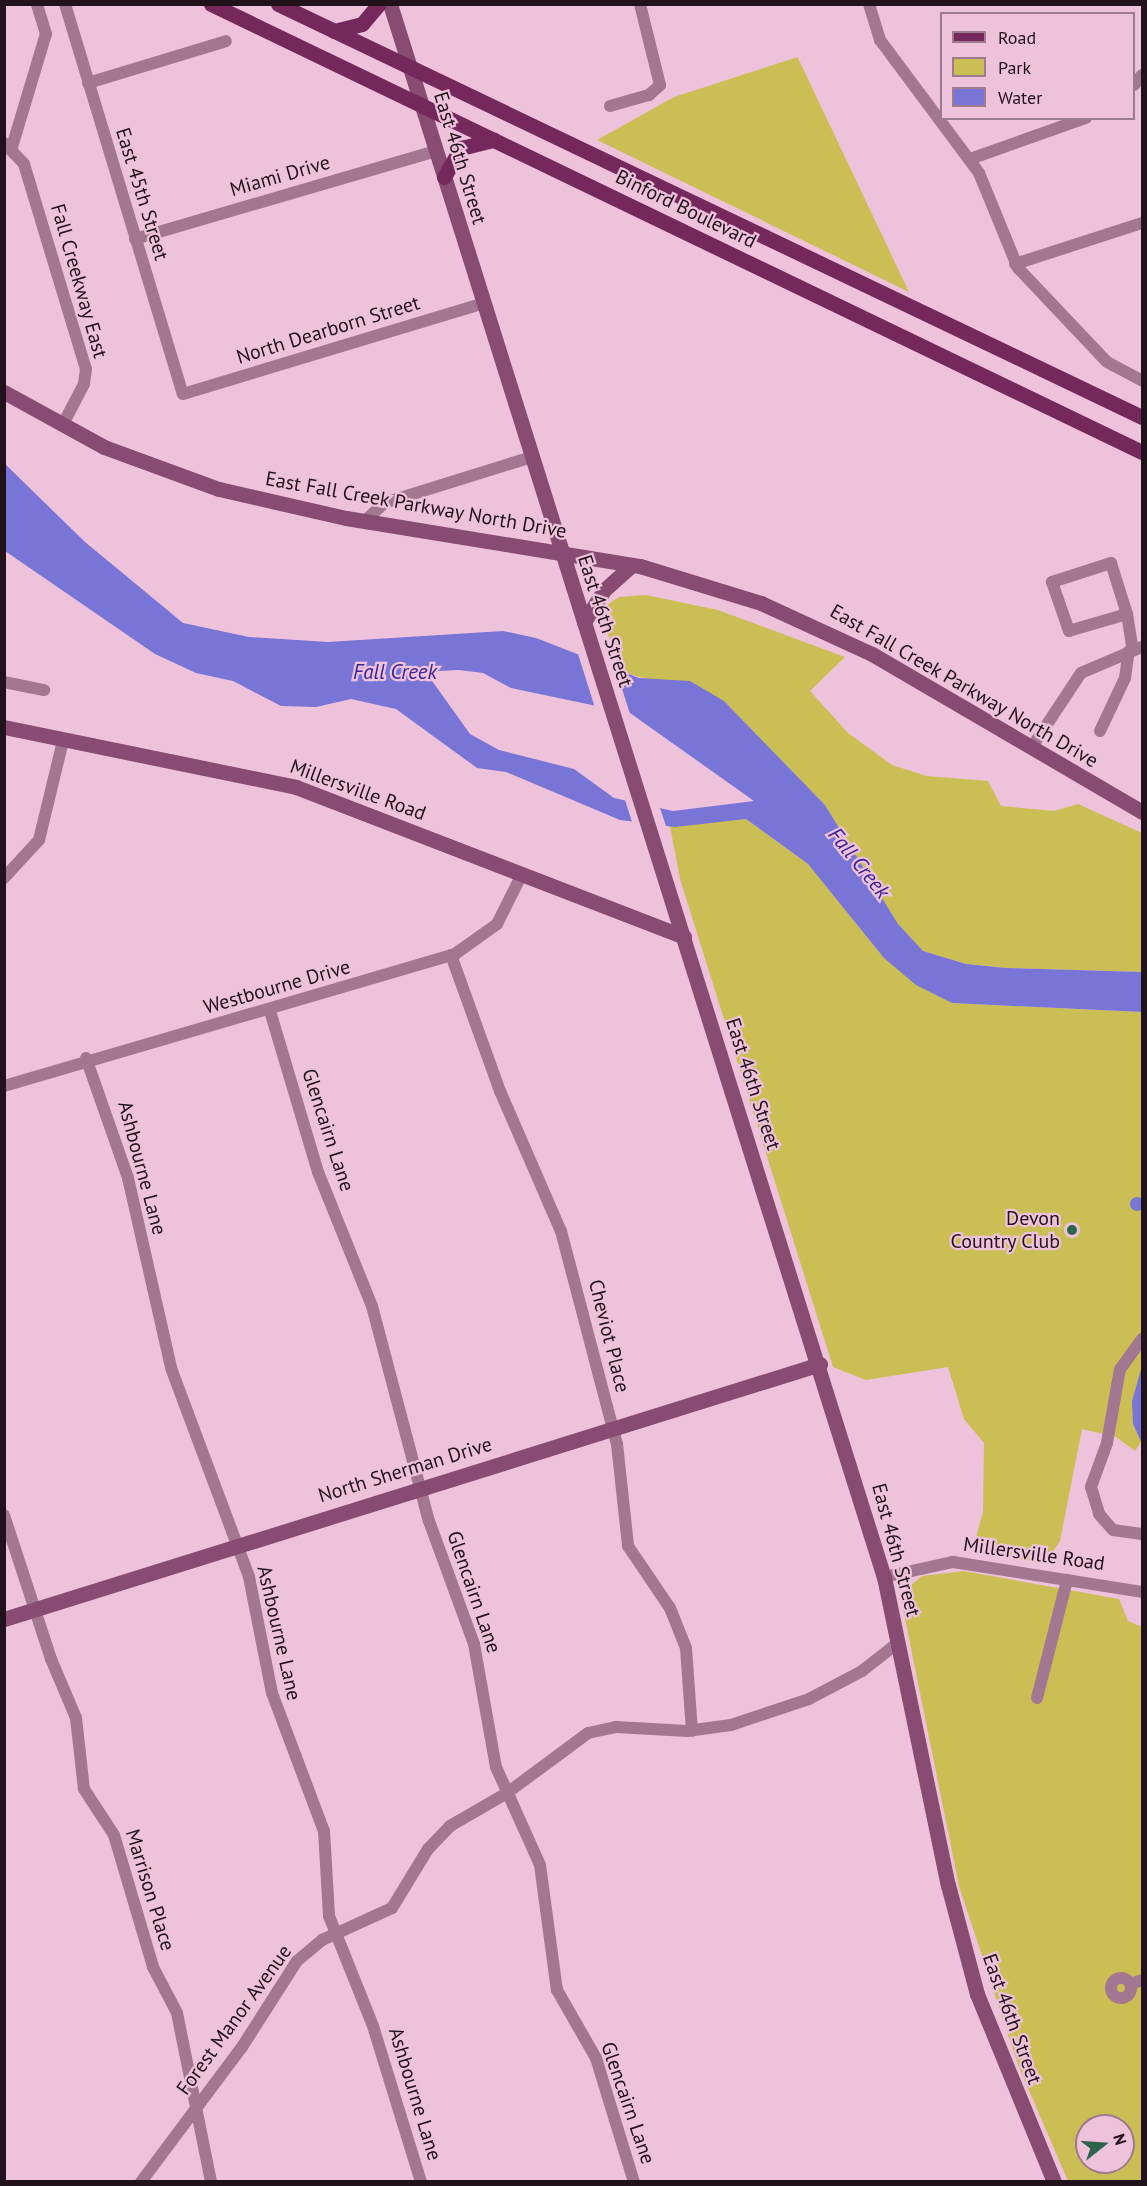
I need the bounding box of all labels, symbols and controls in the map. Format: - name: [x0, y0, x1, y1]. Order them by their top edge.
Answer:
- legend: [940, 12, 1135, 120]
- text: Road: [998, 26, 1036, 49]
- text: Park: [998, 56, 1031, 79]
- text: Water: [998, 86, 1042, 109]
- street label: East 46th Street: [428, 89, 492, 227]
- street label: East 45th Street: [110, 125, 174, 263]
- street label: Miami Drive: [227, 150, 333, 202]
- street label: Binford Boulevard: [612, 165, 760, 253]
- street label: Fall Creekway East: [45, 201, 113, 361]
- street label: North Dearborn Street: [234, 291, 422, 369]
- street label: East Fall Creek Parkway North Drive: [263, 467, 569, 543]
- street label: East 46th Street: [572, 552, 638, 690]
- street label: East Fall Creek Parkway North Drive: [825, 599, 1103, 773]
- water label: Fall Creek: [353, 659, 437, 685]
- street label: Millersville Road: [287, 754, 429, 826]
- water label: Fall Creek: [823, 822, 895, 904]
- street label: Westbourne Drive: [201, 955, 353, 1019]
- street label: East 46th Street: [720, 1015, 786, 1153]
- street label: Glencairn Lane: [297, 1066, 359, 1194]
- street label: Ashbourne Lane: [113, 1098, 171, 1238]
- place label: Devon Country Club: [950, 1206, 1060, 1253]
- marker: Devon Country Club: [1065, 1223, 1079, 1237]
- street label: Cheviot Place: [583, 1277, 635, 1395]
- street label: North Sherman Drive: [315, 1432, 495, 1508]
- street label: East 46th Street: [867, 1481, 925, 1619]
- street label: Glencairn Lane: [442, 1528, 506, 1656]
- street label: Millersville Road: [962, 1532, 1106, 1576]
- street label: Ashbourne Lane: [252, 1563, 306, 1703]
- street label: Marrison Place: [120, 1826, 180, 1954]
- street label: Forest Manor Avenue: [171, 1940, 297, 2100]
- street label: East 46th Street: [977, 1950, 1047, 2088]
- street label: Ashbourne Lane: [383, 2025, 447, 2163]
- street label: Glencairn Lane: [596, 2039, 660, 2167]
- north arrow: [1075, 2114, 1135, 2174]
- text: N: [1109, 2131, 1131, 2147]

